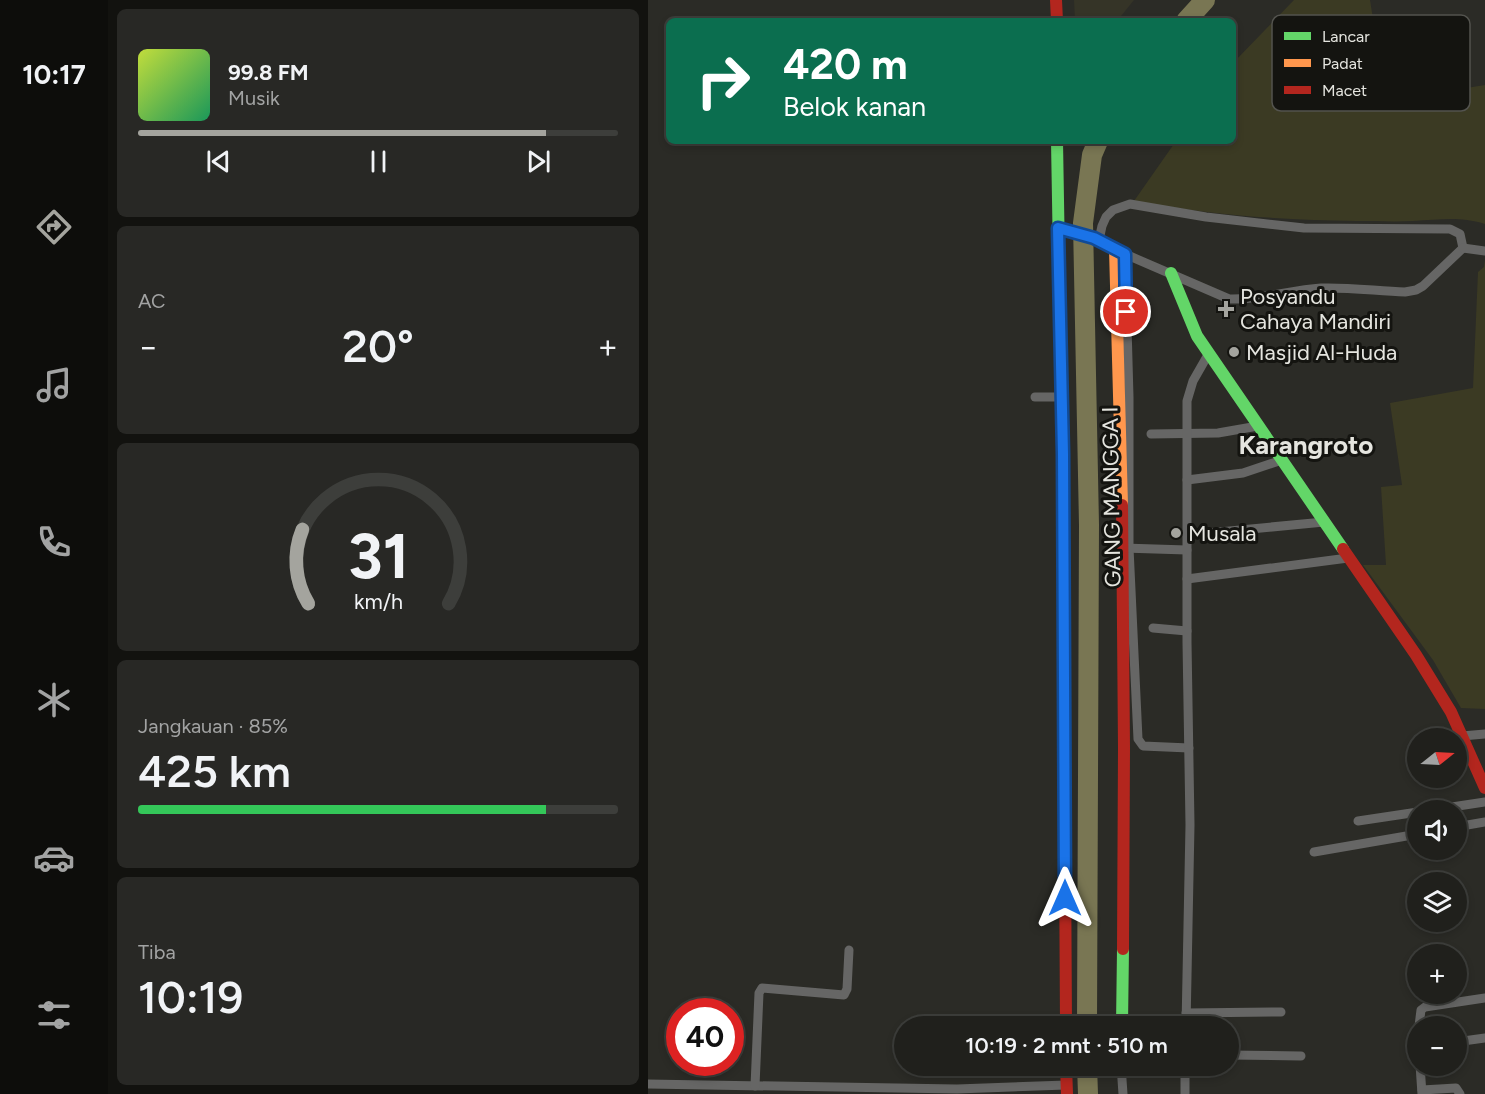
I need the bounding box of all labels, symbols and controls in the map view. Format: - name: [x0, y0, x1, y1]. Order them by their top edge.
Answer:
- legend: [1272, 15, 1470, 111]
- text: Lancar: [1322, 27, 1370, 46]
- text: 420 m: [783, 39, 908, 90]
- icon: right: [684, 42, 762, 120]
- text: Padat: [1322, 54, 1363, 73]
- text: 10:17: [22, 58, 86, 91]
- text: 99.8 FM: [228, 59, 309, 86]
- text: Macet: [1322, 81, 1367, 100]
- text: Musik: [228, 86, 280, 110]
- text: Belok kanan: [783, 90, 926, 123]
- icon: previous: [202, 145, 235, 178]
- icon: pause: [362, 145, 395, 178]
- icon: next: [522, 145, 555, 178]
- icon: directions: [33, 206, 75, 248]
- place label: Posyandu Cahaya Mandiri: [1240, 283, 1391, 335]
- pin: [1100, 286, 1151, 337]
- text: AC: [138, 289, 166, 313]
- icon: arrive: [1109, 295, 1142, 328]
- marker: Posyandu Cahaya Mandiri: [1217, 300, 1235, 318]
- text: 20°: [342, 319, 414, 373]
- text: −: [138, 327, 159, 366]
- text: +: [597, 327, 618, 366]
- place label: Masjid Al-Huda: [1246, 339, 1397, 366]
- marker: Masjid Al-Huda: [1227, 345, 1241, 359]
- icon: music: [33, 364, 75, 406]
- street label: GANG MANGGA I: [1096, 406, 1127, 588]
- district label: Karangroto: [1239, 429, 1373, 461]
- text: 31: [347, 519, 409, 594]
- place label: Musala: [1188, 520, 1256, 547]
- icon: phone: [33, 521, 75, 563]
- marker: Musala: [1169, 526, 1183, 540]
- text: km/h: [354, 589, 402, 614]
- icon: climate: [33, 679, 75, 721]
- text: Jangkauan · 85%: [138, 714, 288, 738]
- north arrow: [1407, 728, 1467, 788]
- map controls: [1407, 728, 1467, 1076]
- text: 425 km: [138, 744, 291, 798]
- button: sound: [1407, 800, 1467, 860]
- icon: car: [33, 837, 75, 879]
- position arrow: [1033, 866, 1097, 930]
- button: layers: [1407, 872, 1467, 932]
- text: Tiba: [138, 940, 176, 964]
- button: +: [1407, 944, 1467, 1004]
- text: 10:19: [138, 970, 243, 1024]
- icon: filters: [33, 994, 75, 1036]
- speed limit sign: 40: [666, 998, 744, 1076]
- button: −: [1407, 1016, 1467, 1076]
- text: 10:19 · 2 mnt · 510 m: [965, 1032, 1168, 1059]

